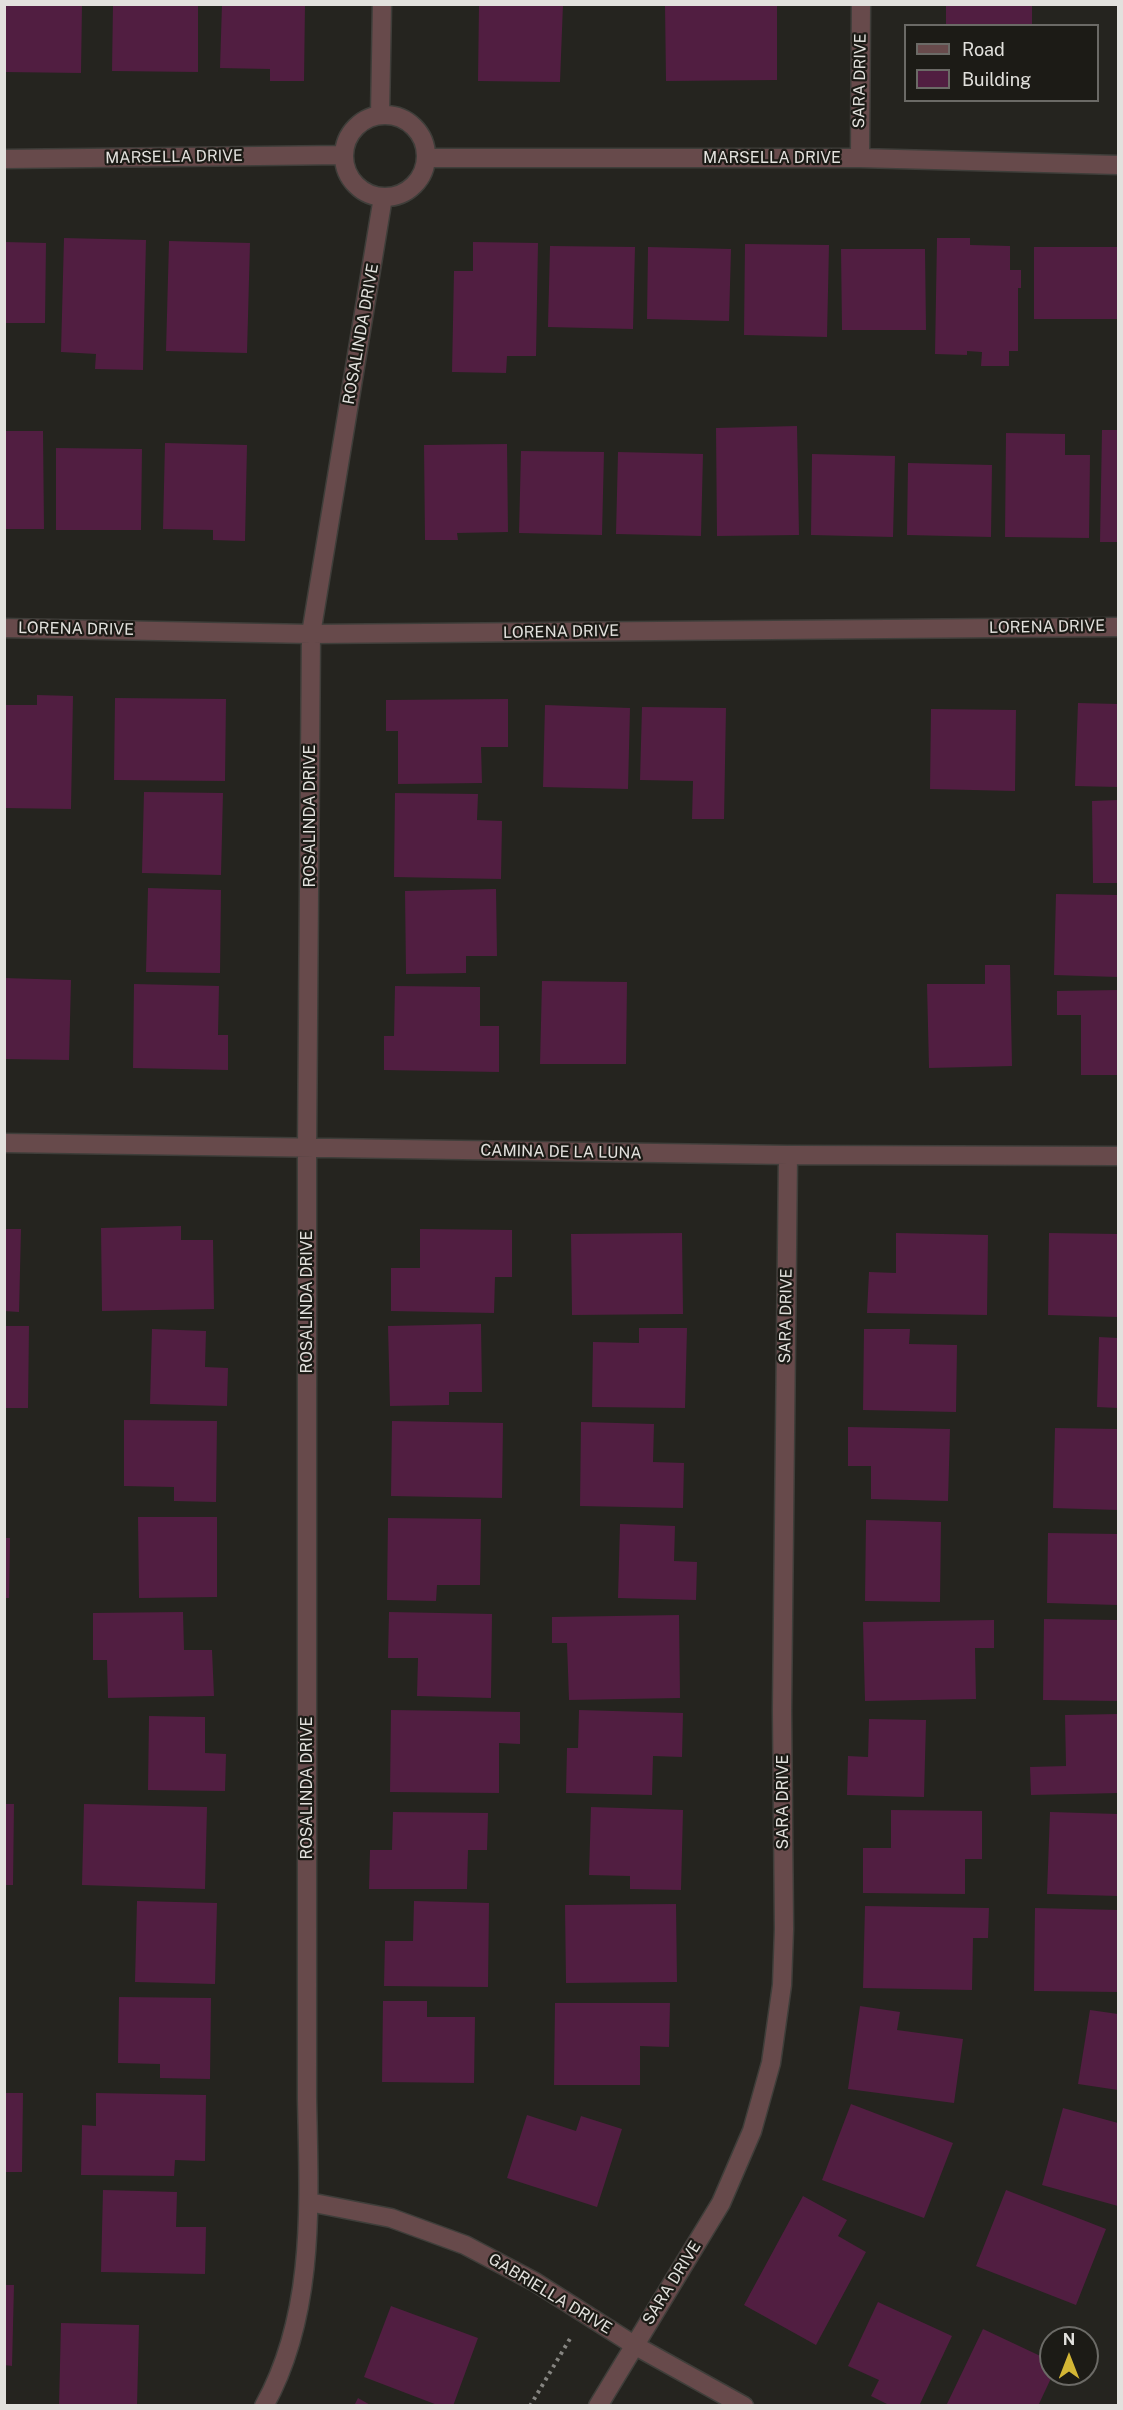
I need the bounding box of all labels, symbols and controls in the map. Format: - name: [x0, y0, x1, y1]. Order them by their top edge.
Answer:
- legend: [904, 24, 1099, 102]
- street label: SARA DRIVE: [850, 33, 870, 129]
- text: Road: [962, 39, 1005, 60]
- text: Building: [962, 69, 1031, 90]
- street label: MARSELLA DRIVE: [105, 146, 243, 168]
- street label: MARSELLA DRIVE: [703, 148, 841, 168]
- street label: ROSALINDA DRIVE: [339, 262, 383, 406]
- street label: LORENA DRIVE: [989, 616, 1105, 638]
- street label: LORENA DRIVE: [18, 618, 134, 640]
- street label: LORENA DRIVE: [503, 621, 619, 643]
- street label: ROSALINDA DRIVE: [300, 744, 320, 888]
- street label: CAMINA DE LA LUNA: [480, 1141, 642, 1163]
- street label: ROSALINDA DRIVE: [297, 1230, 317, 1374]
- street label: SARA DRIVE: [776, 1268, 796, 1364]
- street label: ROSALINDA DRIVE: [297, 1716, 317, 1860]
- street label: SARA DRIVE: [773, 1754, 793, 1850]
- street label: SARA DRIVE: [639, 2238, 705, 2328]
- street label: GABRIELLA DRIVE: [485, 2250, 615, 2338]
- north arrow: [1039, 2326, 1099, 2386]
- text: N: [1063, 2330, 1075, 2349]

